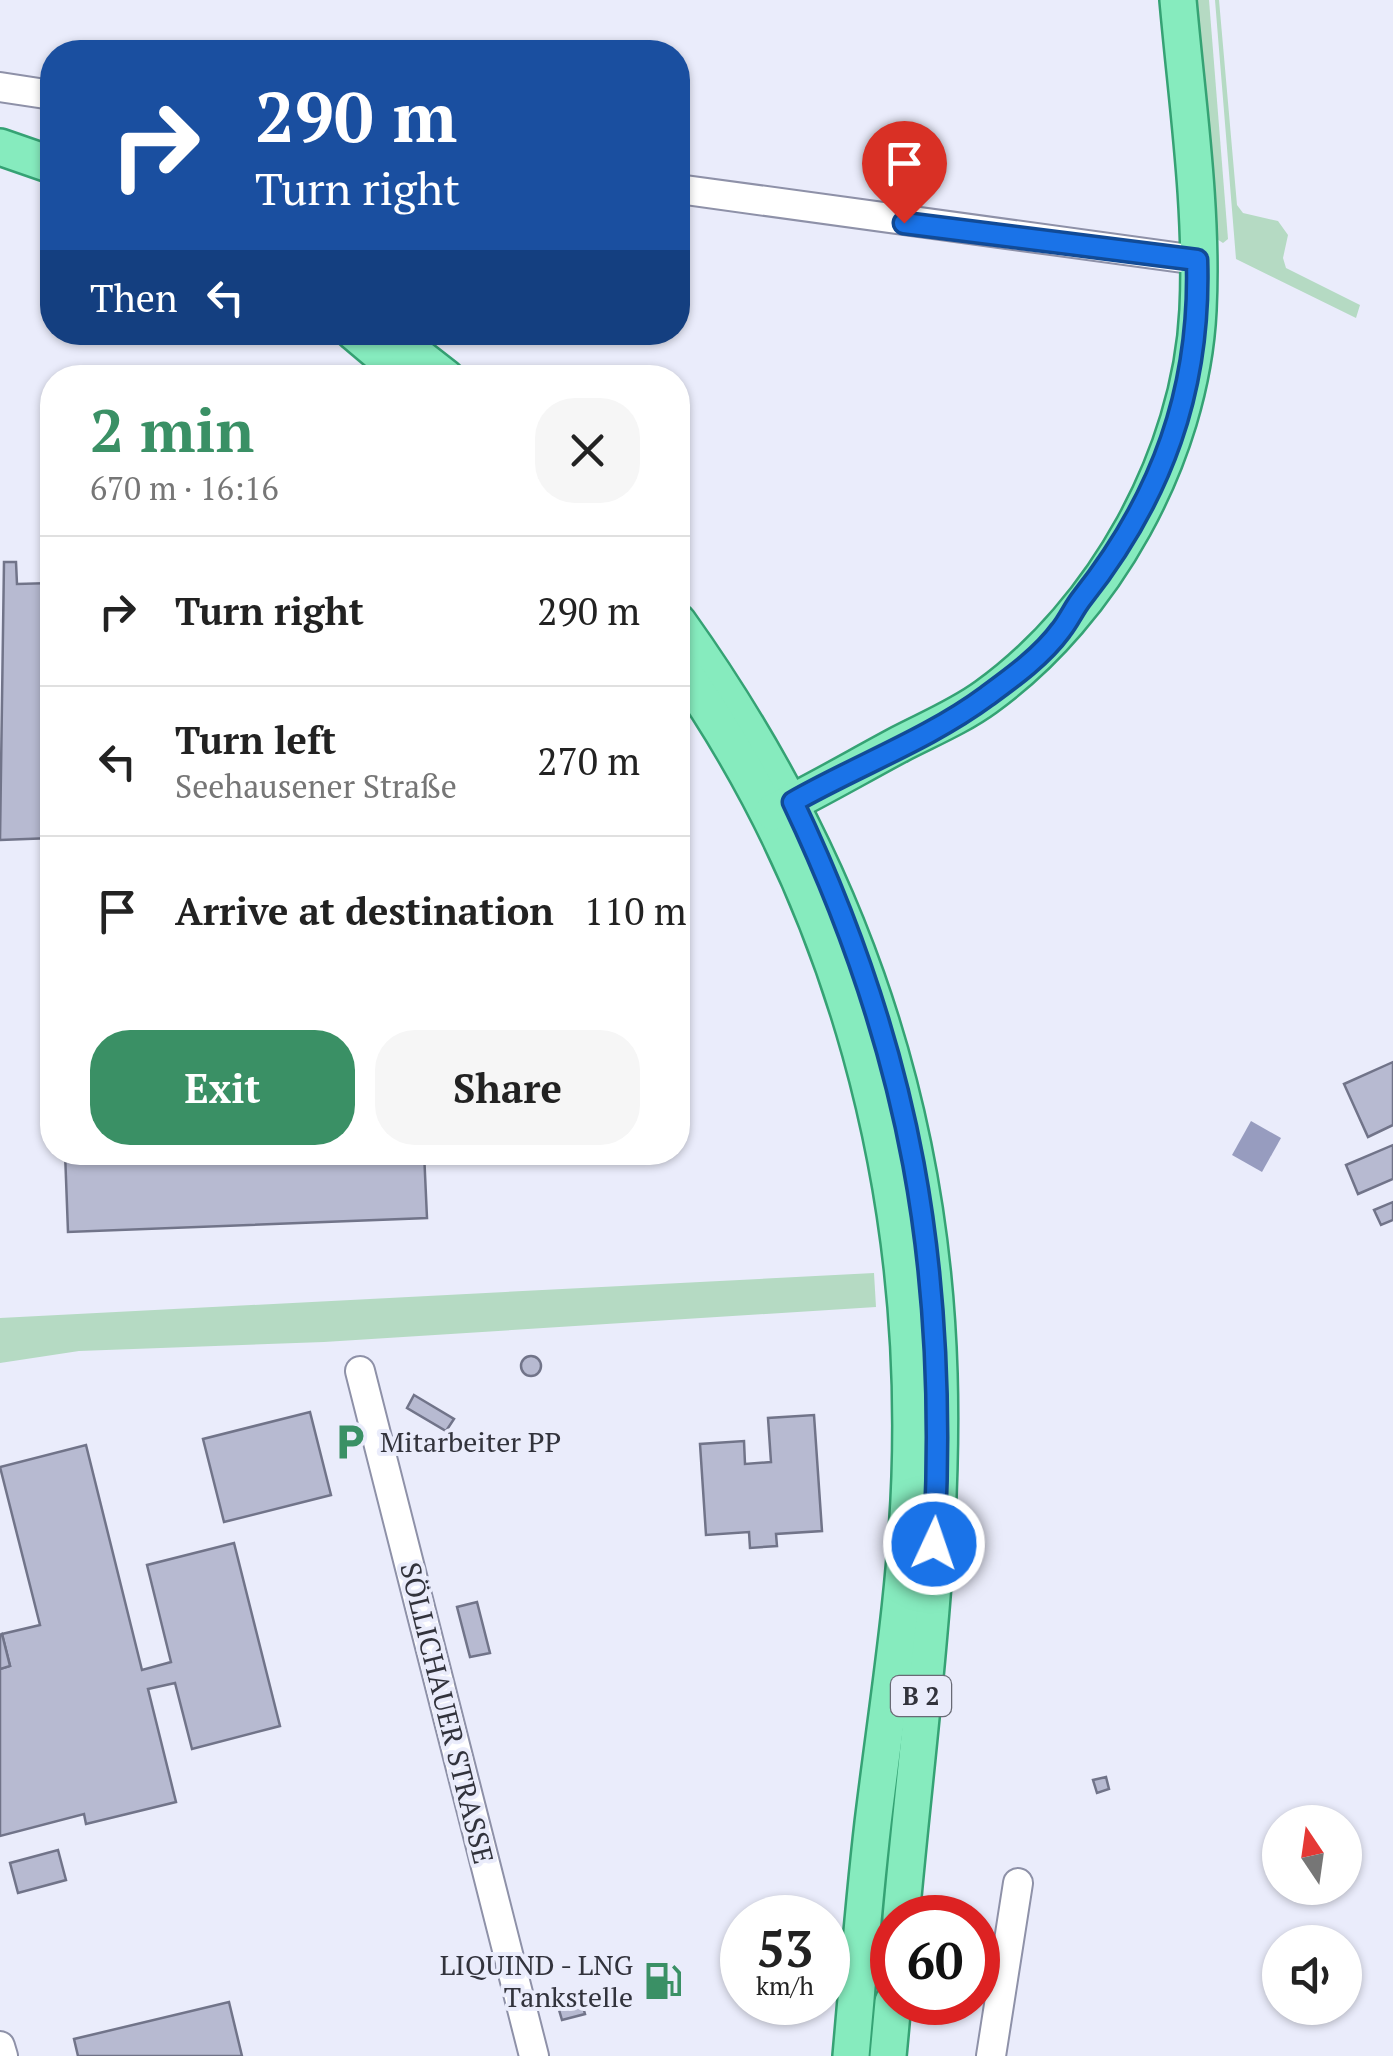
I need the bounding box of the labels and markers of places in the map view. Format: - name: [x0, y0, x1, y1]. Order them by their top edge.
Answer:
- pin: [862, 121, 947, 224]
- parking icon: Mitarbeiter PP: [329, 1421, 371, 1463]
- place label: Mitarbeiter PP: [380, 1423, 561, 1460]
- place label: LIQUIND - LNG Tankstelle: [440, 1946, 633, 2015]
- fuel station icon: LIQUIND - LNG Tankstelle: [642, 1960, 684, 2002]

